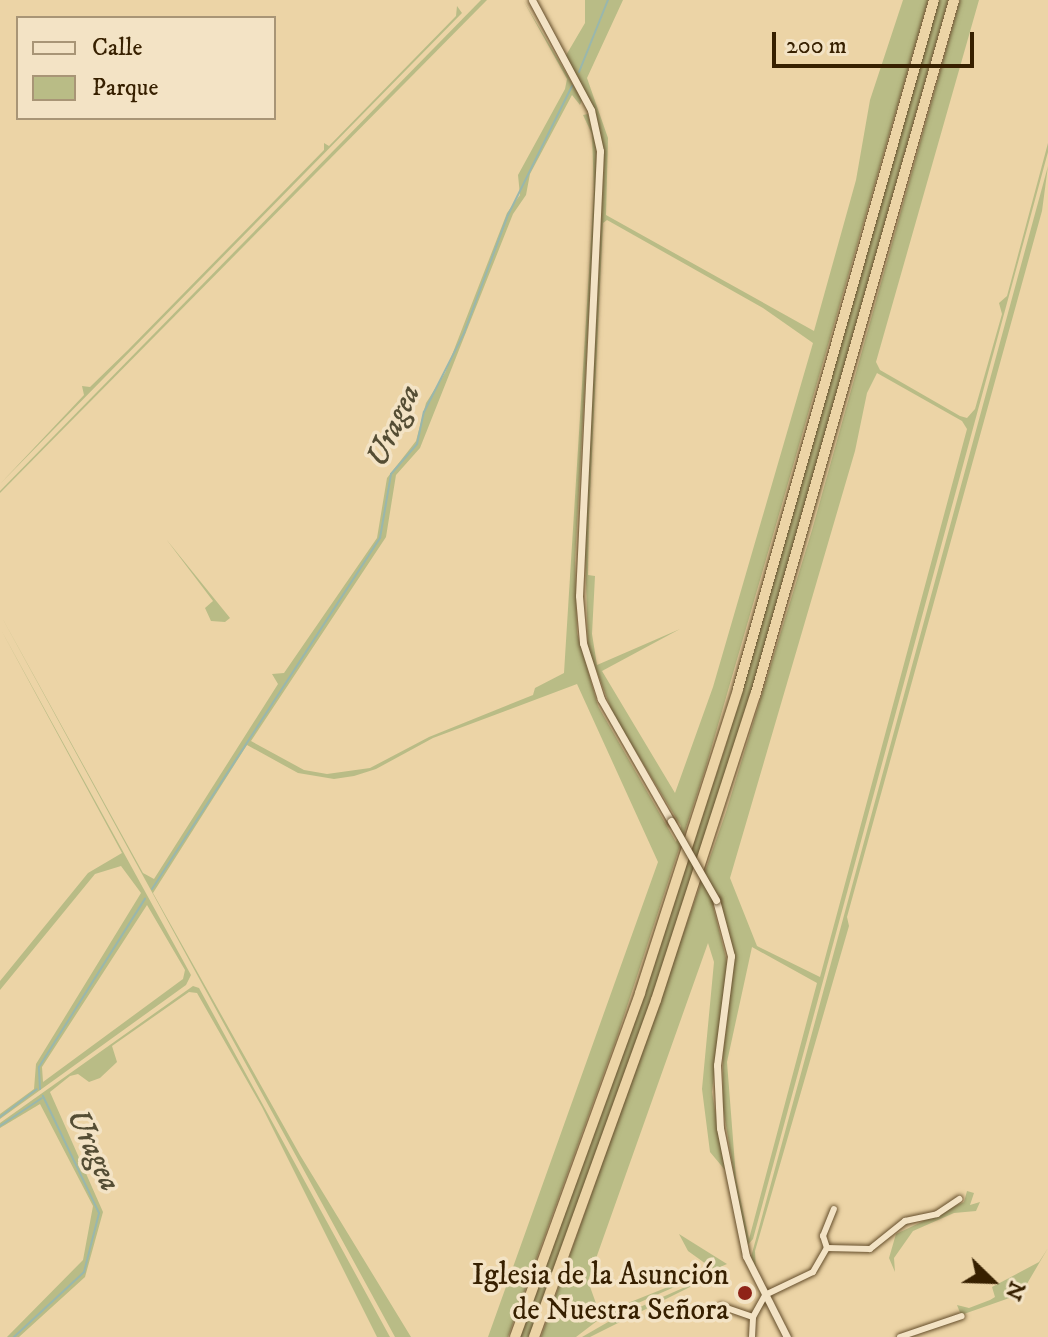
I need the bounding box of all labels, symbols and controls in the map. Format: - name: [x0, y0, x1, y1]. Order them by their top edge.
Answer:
- legend: [16, 16, 276, 120]
- scale bar: [776, 16, 978, 66]
- text: 200 m: [786, 31, 847, 61]
- text: Calle: [92, 33, 142, 63]
- text: Parque: [92, 73, 158, 103]
- water label: Uragea: [358, 379, 430, 473]
- water label: Uragea: [57, 1103, 129, 1197]
- north arrow: [952, 1241, 1032, 1321]
- place label: Iglesia de la Asunción de Nuestra Señora: [472, 1258, 729, 1328]
- text: N: [999, 1277, 1031, 1304]
- marker: Iglesia de la Asunción de Nuestra Señora: [736, 1284, 754, 1302]

